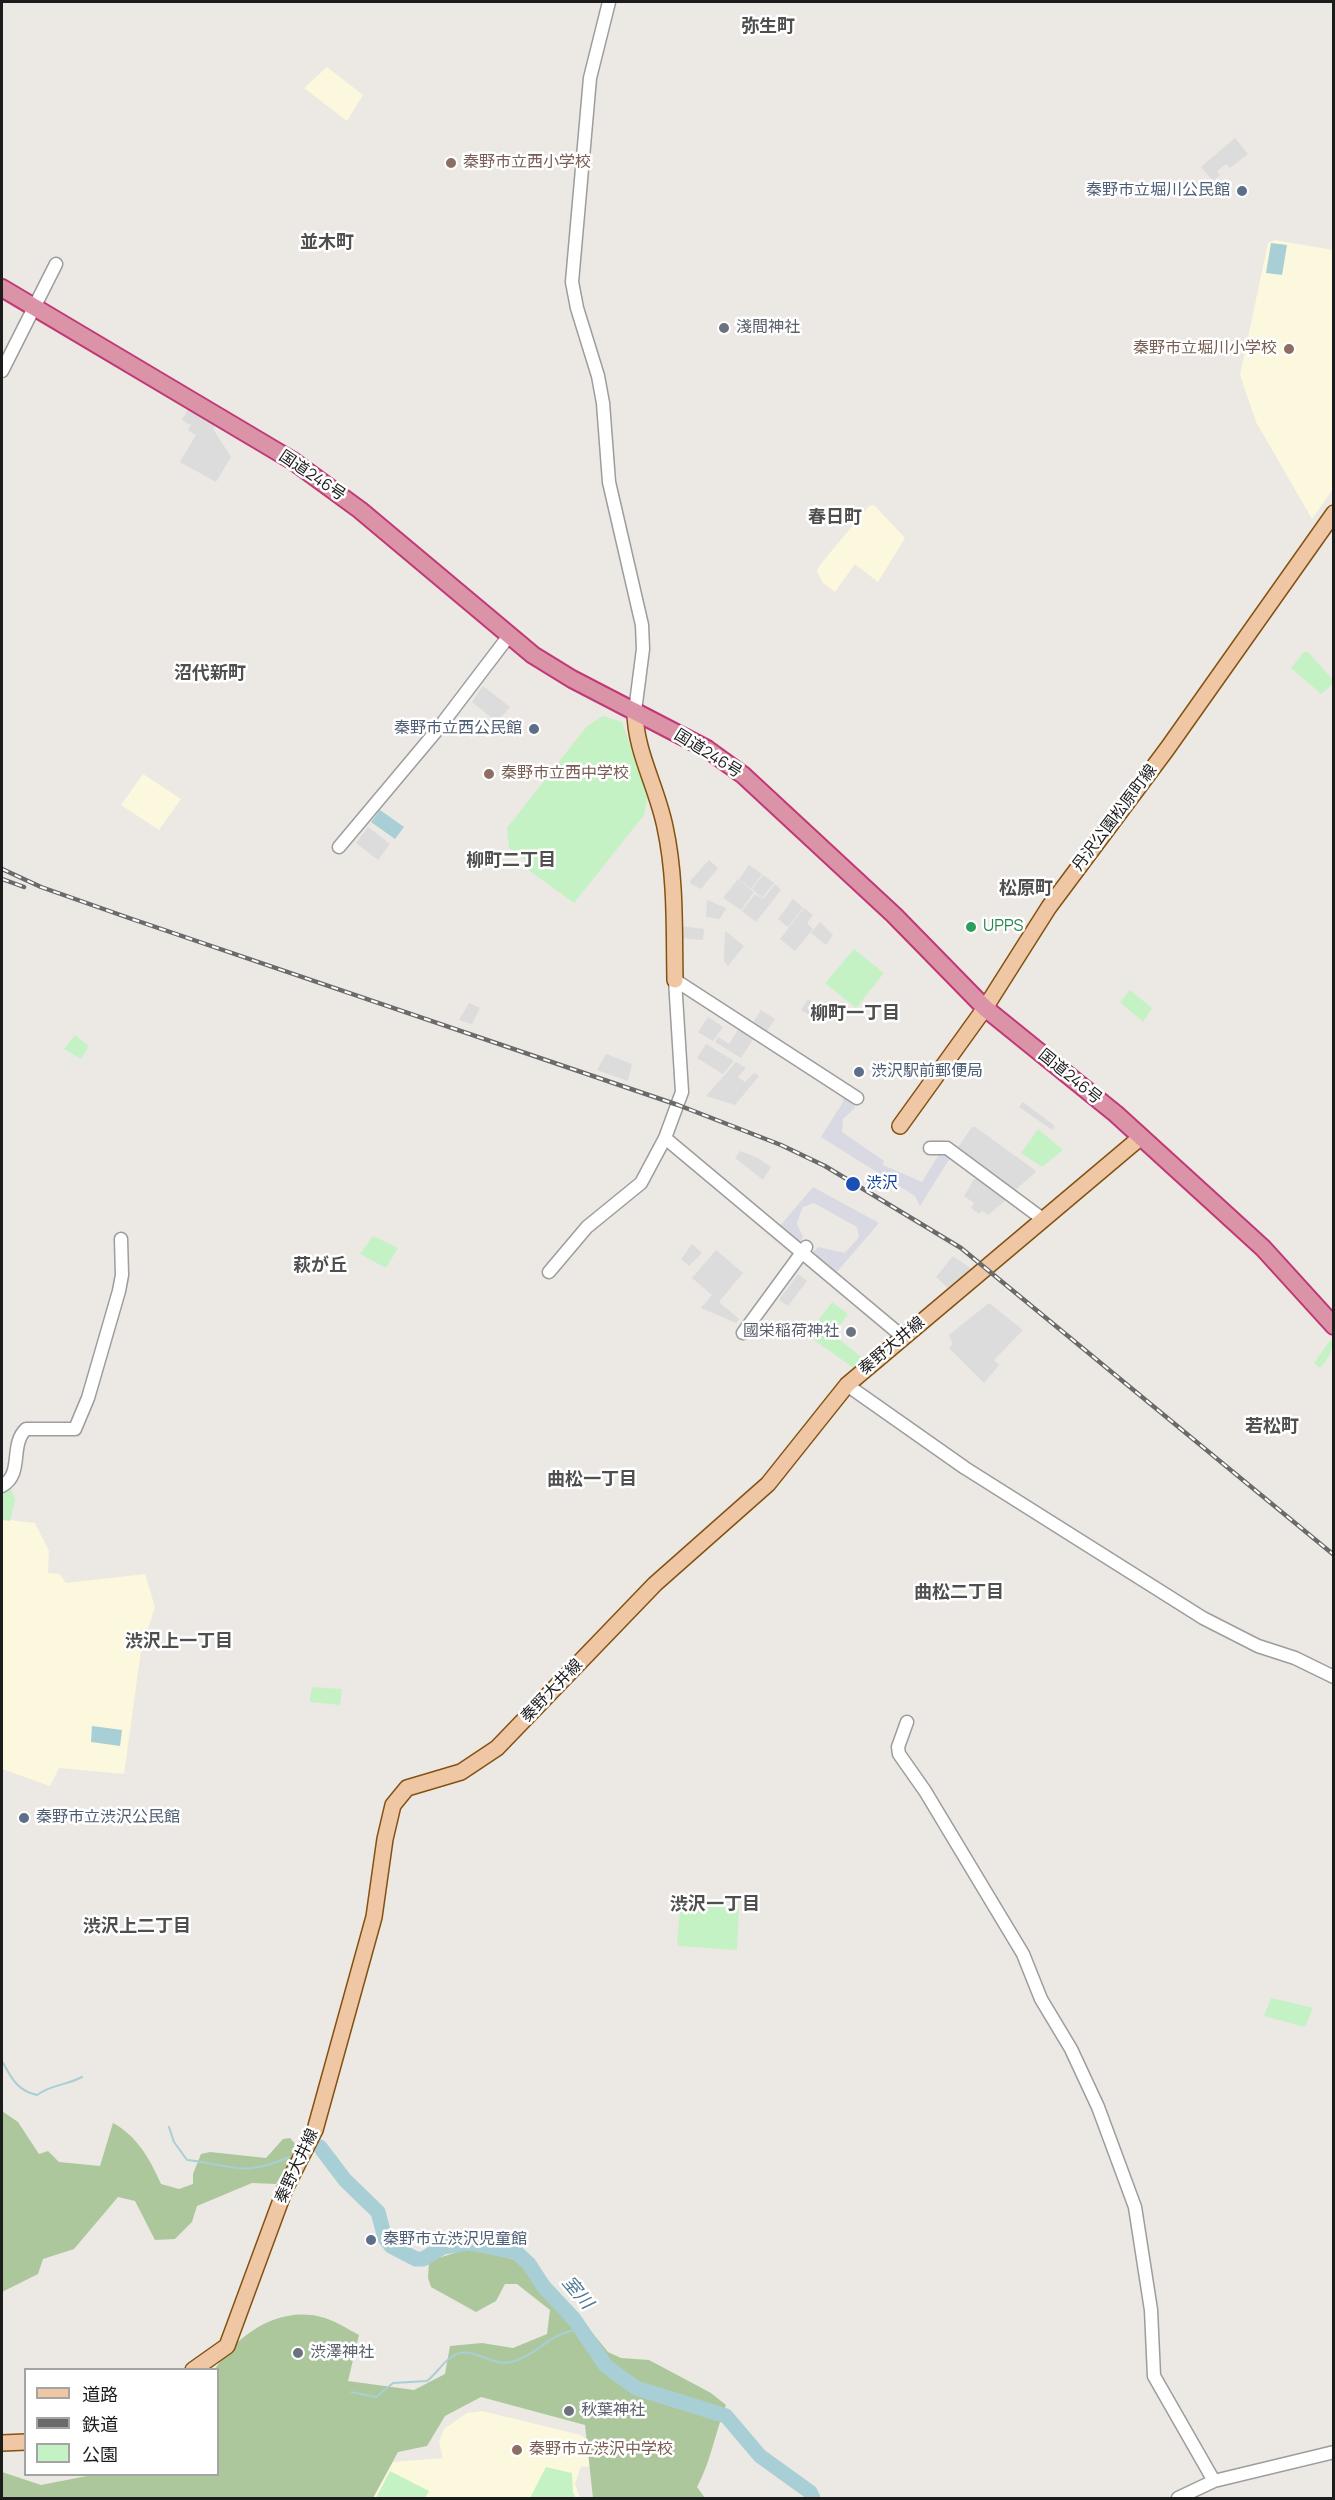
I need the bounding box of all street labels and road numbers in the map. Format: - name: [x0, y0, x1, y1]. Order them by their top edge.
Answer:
- street label: 国道246号: [275, 447, 349, 505]
- street label: 国道246号: [671, 726, 745, 782]
- street label: 丹沢公園松原町線: [1069, 761, 1161, 875]
- street label: 国道246号: [1034, 1046, 1106, 1108]
- street label: 秦野大井線: [855, 1313, 929, 1379]
- street label: 秦野大井線: [517, 1656, 587, 1726]
- street label: 秦野大井線: [271, 2126, 323, 2206]

